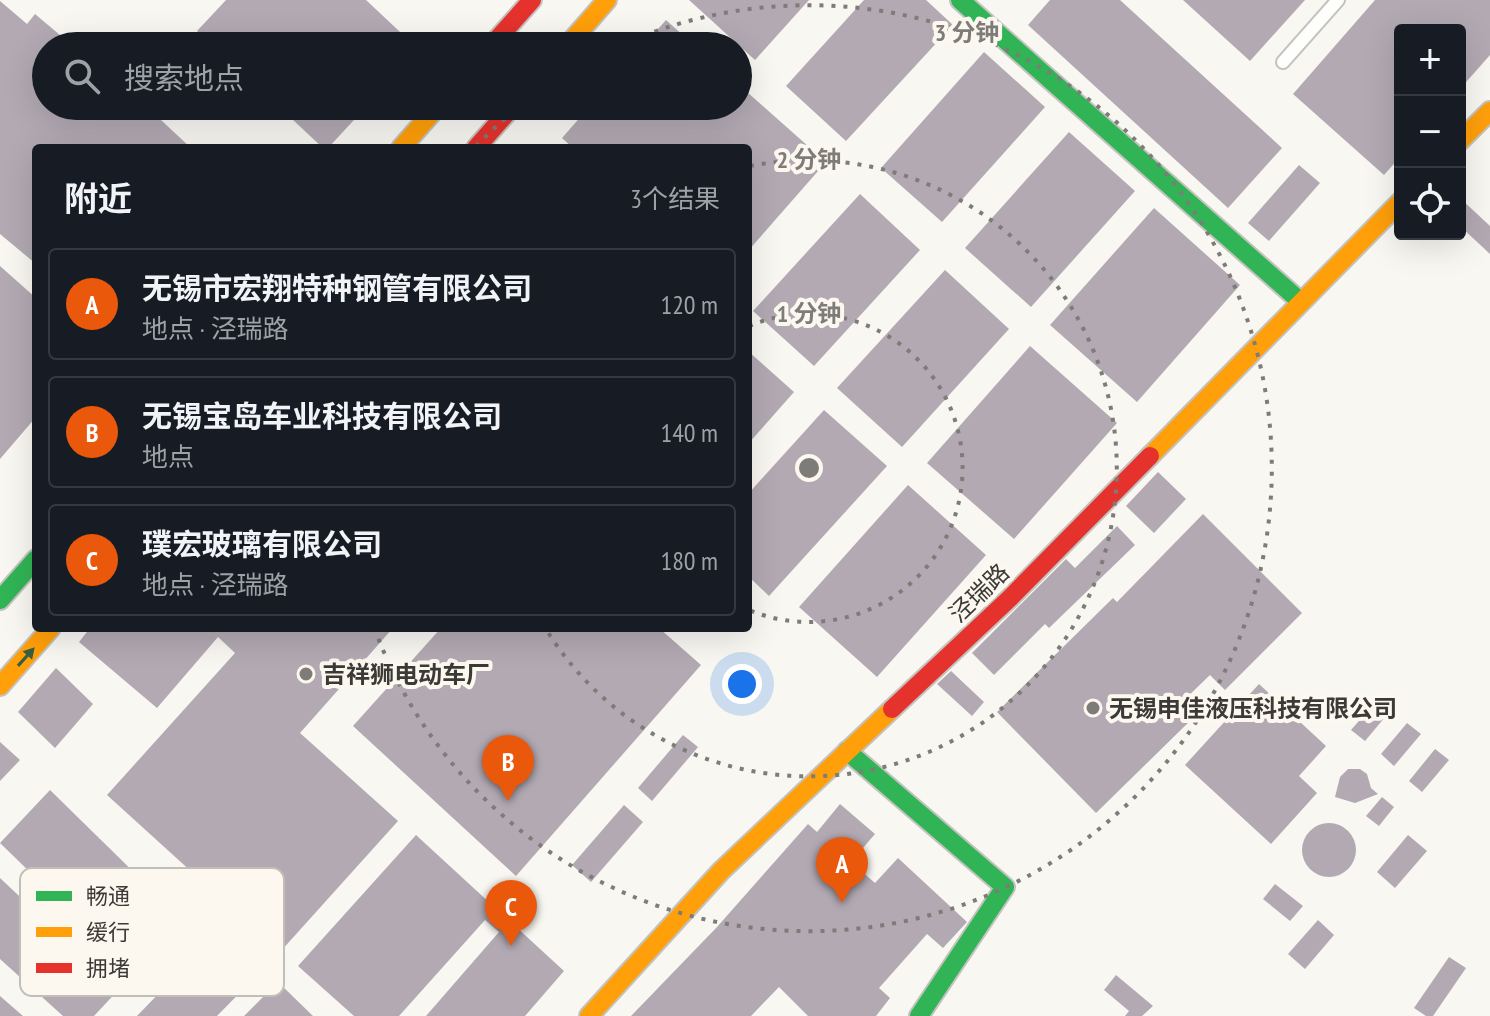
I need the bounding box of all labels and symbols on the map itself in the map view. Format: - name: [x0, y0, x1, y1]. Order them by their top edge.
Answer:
- text: 3 分钟: [935, 17, 999, 48]
- text: 2 分钟: [777, 144, 841, 175]
- text: 1 分钟: [777, 298, 841, 329]
- centre of rings: [795, 454, 823, 482]
- street label: 泾瑞路: [942, 557, 1016, 629]
- one-way arrow: [16, 648, 34, 667]
- place label: 吉祥狮电动车厂: [322, 659, 490, 690]
- your location: [722, 664, 762, 704]
- marker: 吉祥狮电动车厂: [297, 665, 315, 683]
- place label: 无锡申佳液压科技有限公司: [1109, 693, 1397, 724]
- marker: 无锡申佳液压科技有限公司: [1084, 699, 1102, 717]
- pin: B: [482, 735, 534, 801]
- pin: A: [816, 837, 868, 903]
- legend: [20, 868, 284, 996]
- pin: C: [485, 880, 537, 946]
- text: 畅通: [86, 882, 130, 910]
- text: 缓行: [86, 918, 130, 946]
- text: 拥堵: [86, 954, 130, 982]

